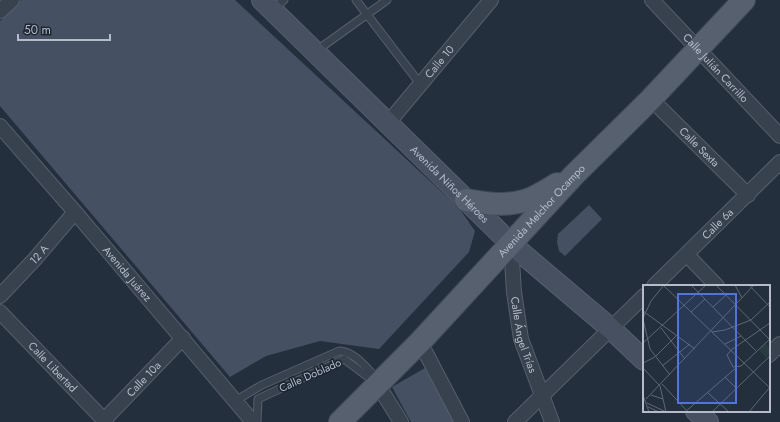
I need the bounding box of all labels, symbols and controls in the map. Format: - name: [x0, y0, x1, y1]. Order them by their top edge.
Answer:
- scale bar: [18, 16, 110, 42]
- text: 50 m: [24, 21, 51, 39]
- street label: Calle Julián Carrillo: [679, 30, 752, 106]
- street label: Calle 10: [421, 41, 458, 82]
- street label: Calle Sexta: [676, 123, 723, 170]
- street label: Avenida Niños Héroes: [407, 142, 493, 227]
- street label: Avenida Melchor Ocampo: [494, 160, 589, 261]
- street label: Calle 6a: [698, 204, 737, 243]
- street label: 12 A: [26, 240, 53, 268]
- street label: Avenida Juárez: [99, 242, 156, 305]
- inset map: [643, 285, 770, 412]
- street label: Calle Ángel Trías: [507, 295, 541, 376]
- street label: Calle Libertad: [25, 338, 81, 396]
- street label: Calle Doblado: [276, 354, 344, 396]
- street label: Calle 10a: [123, 358, 164, 400]

